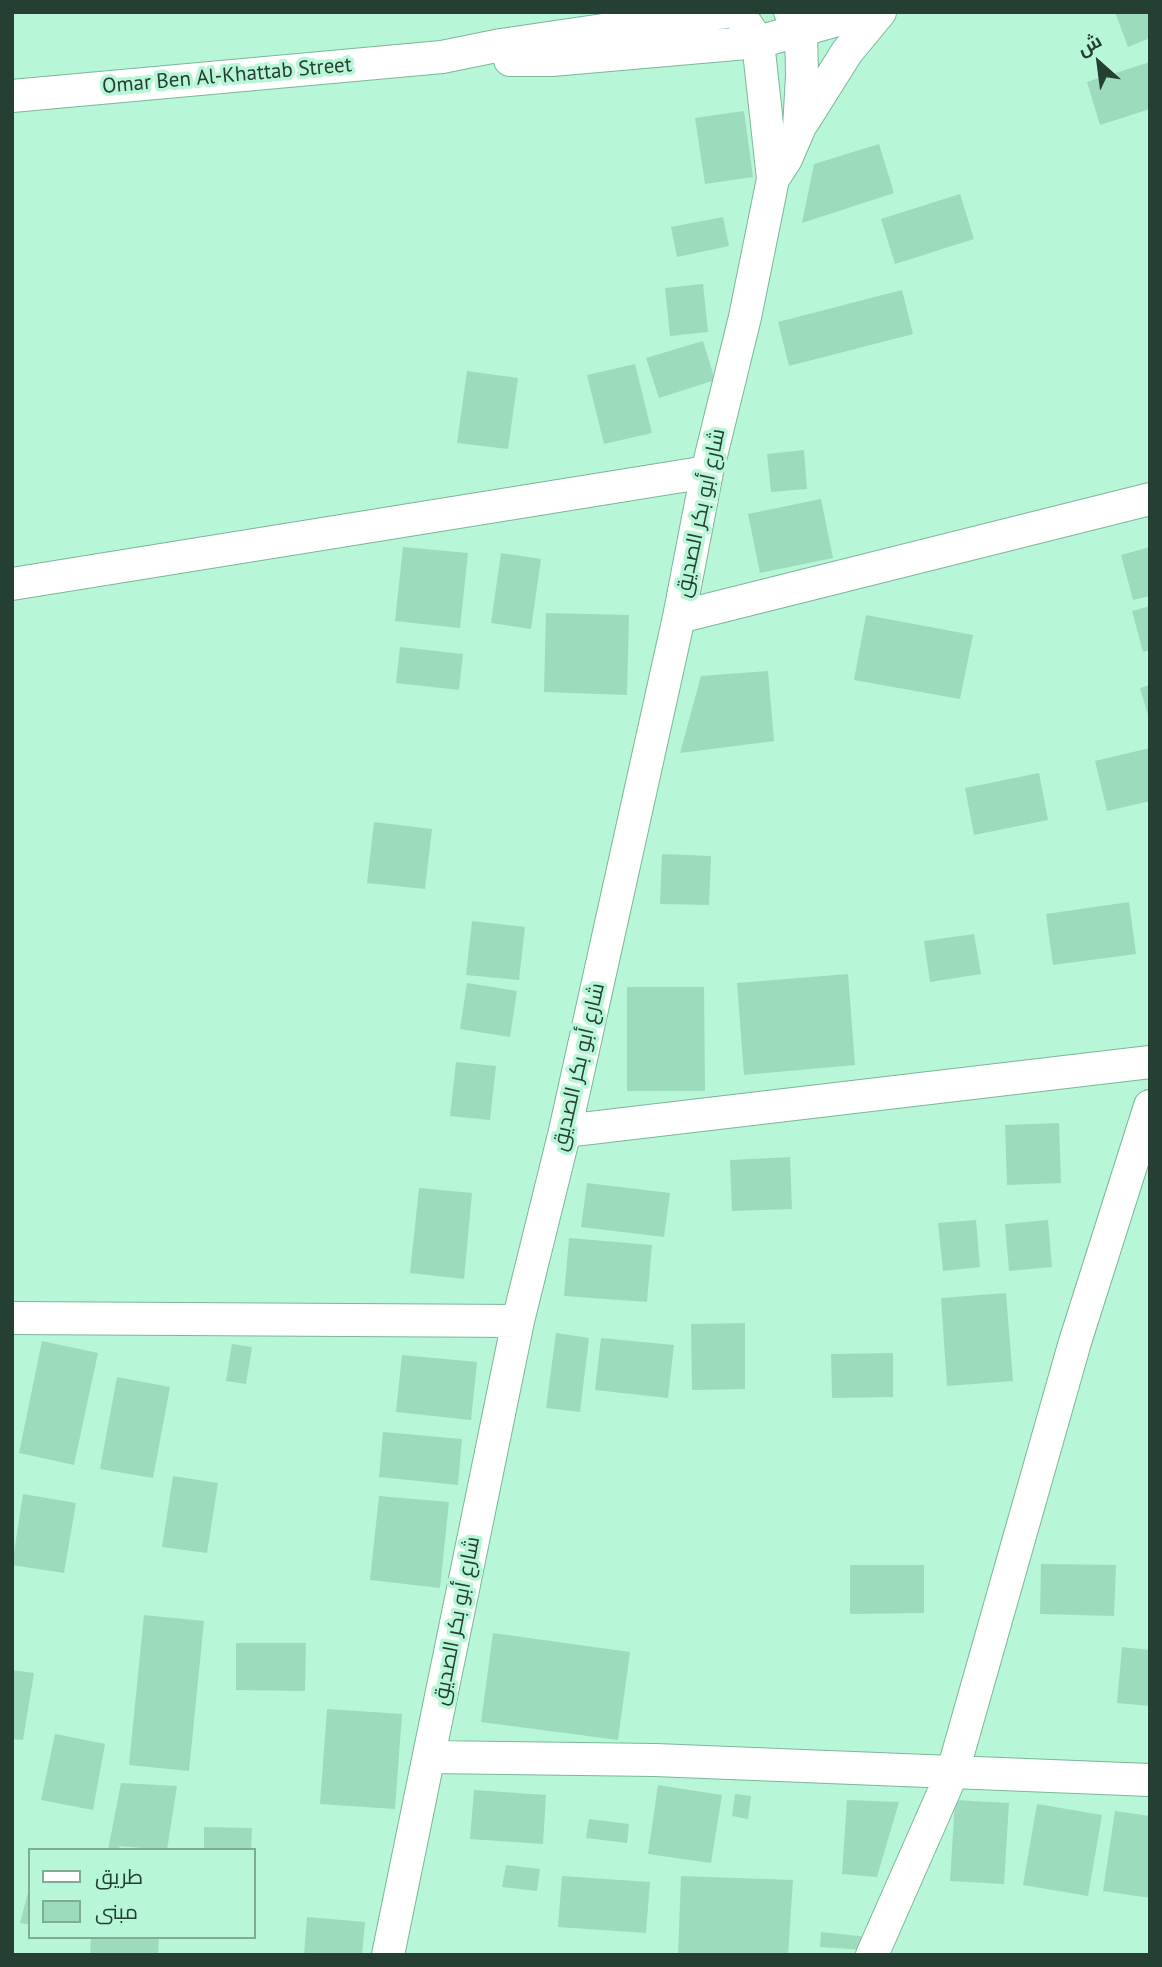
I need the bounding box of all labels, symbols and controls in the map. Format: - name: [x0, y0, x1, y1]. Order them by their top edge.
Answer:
- north arrow: [1064, 28, 1134, 98]
- text: ش: [1073, 28, 1106, 61]
- street label: Omar Ben Al-Khattab Street: [101, 53, 353, 99]
- street label: شارع أبو بكر الصديق: [671, 426, 731, 600]
- street label: شارع أبو بكر الصديق: [547, 981, 611, 1153]
- street label: شارع أبو بكر الصديق: [428, 1534, 486, 1708]
- legend: [28, 1848, 256, 1939]
- text: طريق: [95, 1863, 143, 1890]
- text: مبنى: [95, 1898, 138, 1925]

